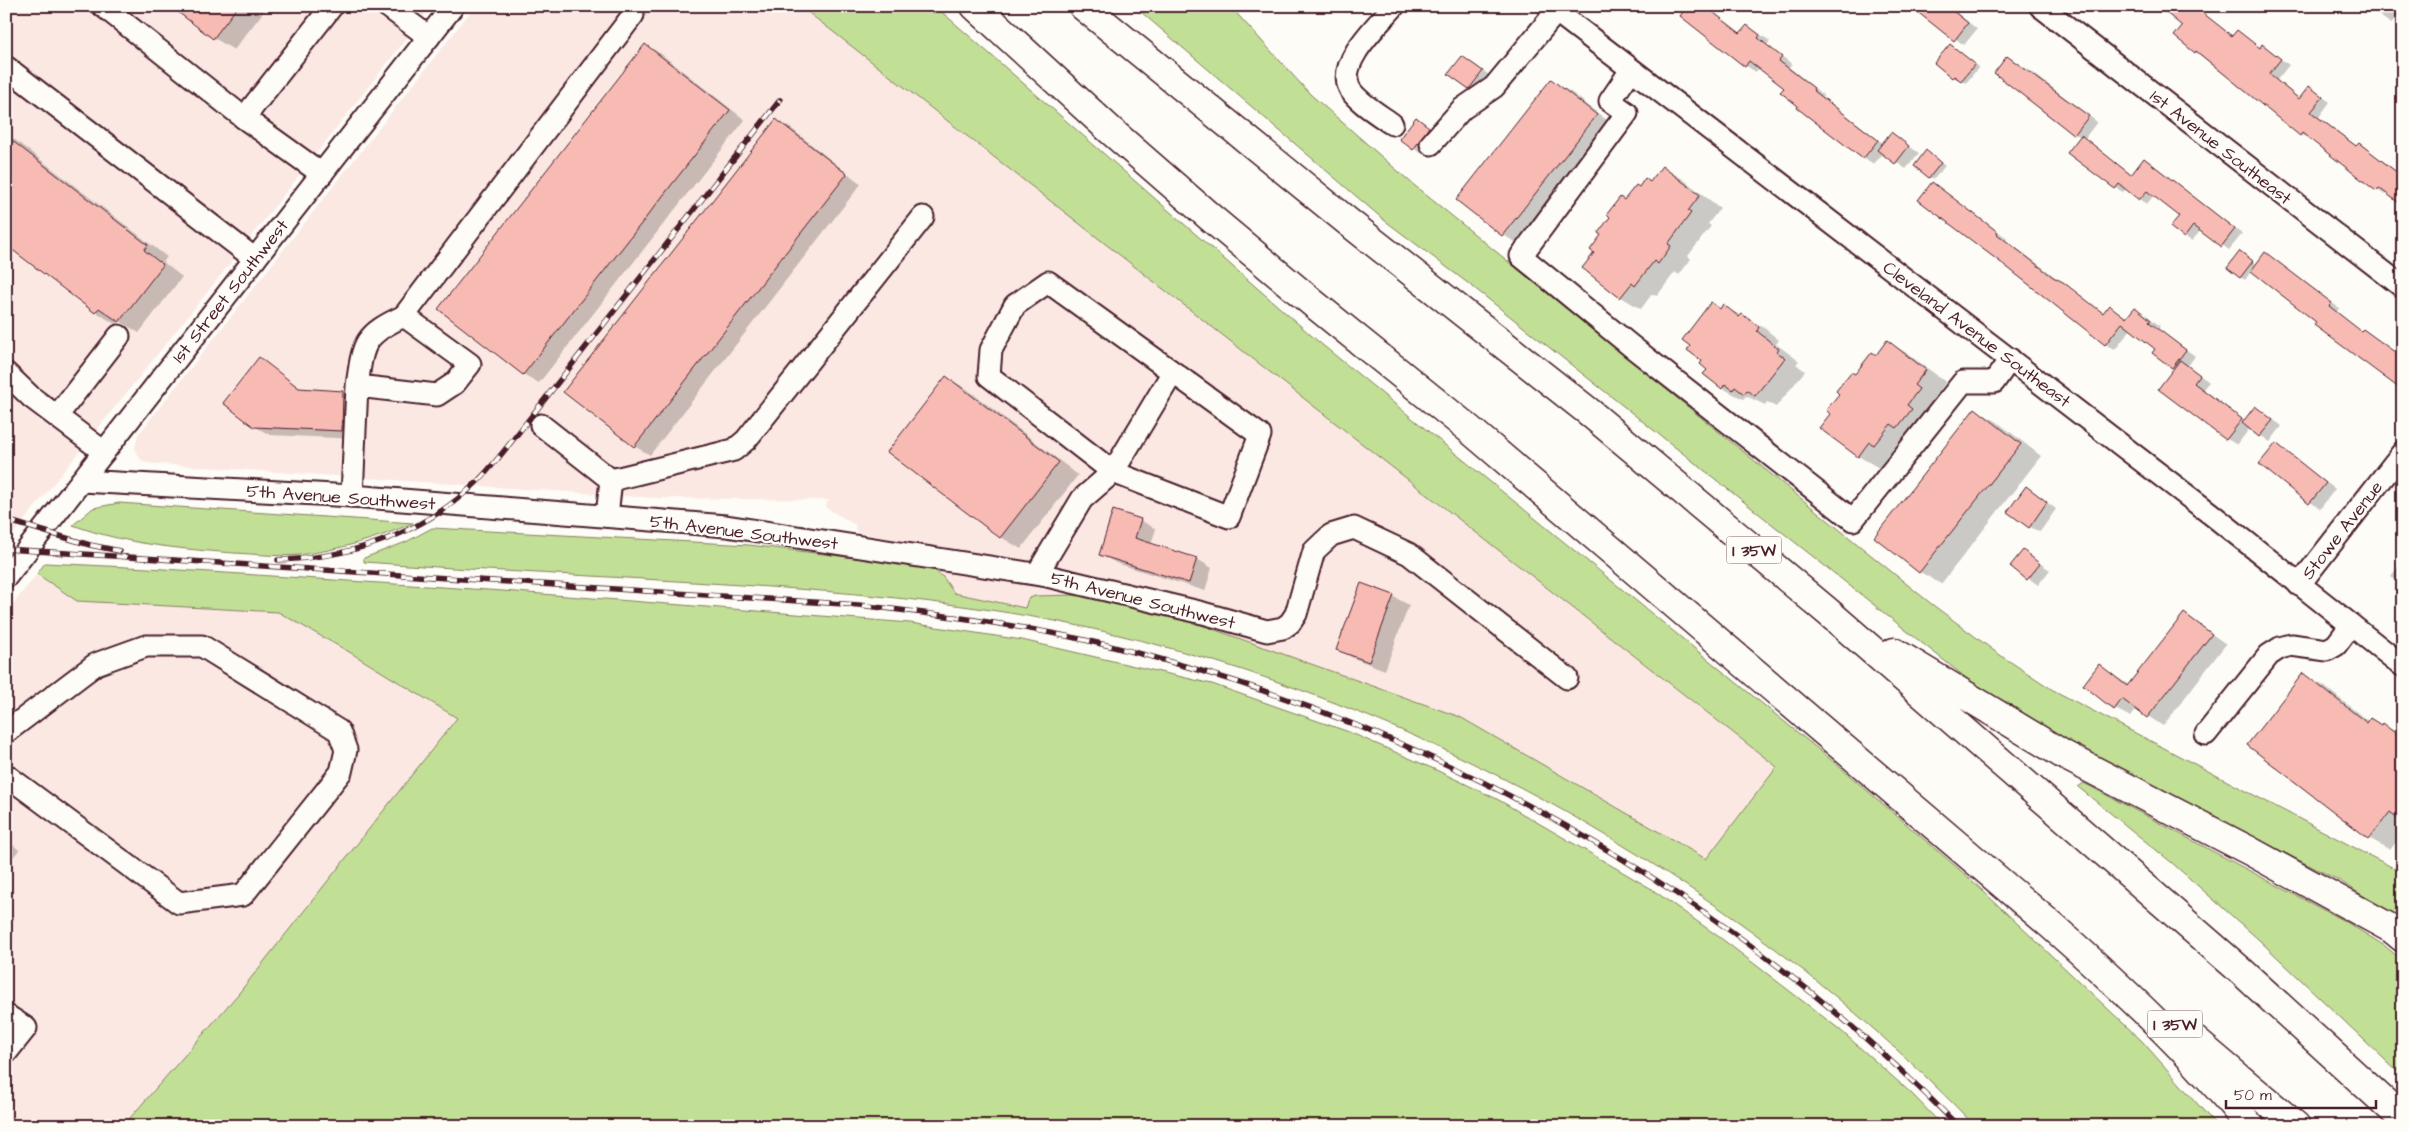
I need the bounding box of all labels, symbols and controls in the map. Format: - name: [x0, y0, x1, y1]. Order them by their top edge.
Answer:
- street label: 1st Avenue Southeast: [2145, 84, 2297, 211]
- street label: 1st Street Southwest: [166, 214, 295, 368]
- street label: Cleveland Avenue Southeast: [1877, 255, 2077, 414]
- street label: Stowe Avenue: [2296, 476, 2389, 585]
- street label: 5th Avenue Southwest: [246, 478, 437, 517]
- street label: 5th Avenue Southwest: [648, 509, 840, 557]
- road number: I 35W: [1726, 536, 1782, 564]
- street label: 5th Avenue Southwest: [1048, 565, 1239, 636]
- road number: I 35W: [2148, 1011, 2202, 1038]
- scale bar: [2226, 1077, 2376, 1109]
- text: 50 m: [2234, 1085, 2272, 1106]

